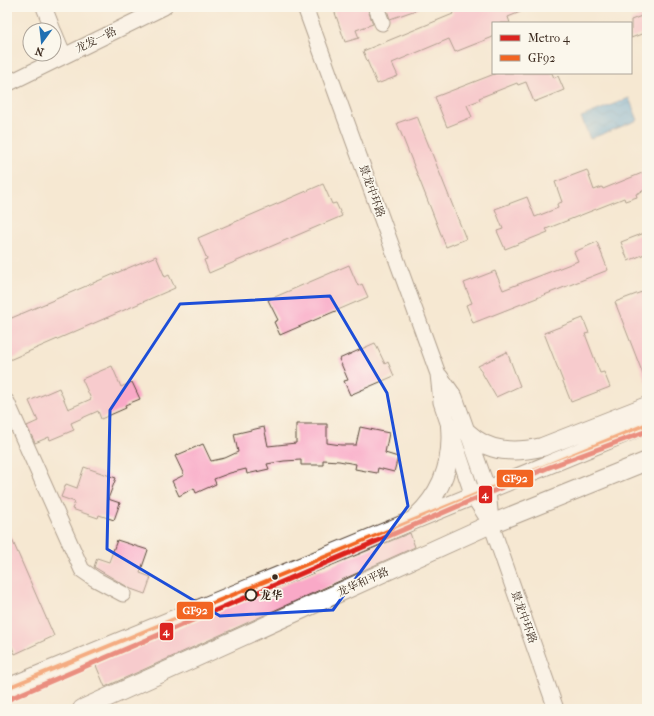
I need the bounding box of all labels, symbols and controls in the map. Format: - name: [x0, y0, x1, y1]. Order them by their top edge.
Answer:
- north arrow: [22, 22, 62, 62]
- legend: [492, 22, 632, 74]
- street label: 龙发一路: [73, 25, 119, 55]
- text: Metro 4: [528, 31, 571, 45]
- text: N: [33, 44, 45, 59]
- text: GF92: [528, 51, 555, 65]
- street label: 景龙中环路: [356, 163, 388, 219]
- line badge: GF92: [496, 469, 534, 488]
- text: GF92: [502, 472, 528, 485]
- line badge: 4: [478, 485, 493, 504]
- text: 4: [481, 488, 489, 501]
- street label: 龙华和平路: [335, 565, 391, 599]
- unlabelled marker: [270, 572, 280, 582]
- marker: 龙华: [244, 588, 258, 602]
- place label: 龙华: [260, 589, 282, 602]
- street label: 景龙中环路: [508, 589, 540, 645]
- line badge: GF92: [176, 601, 214, 620]
- text: GF92: [182, 604, 208, 617]
- line badge: 4: [159, 622, 174, 641]
- text: 4: [162, 625, 170, 638]

